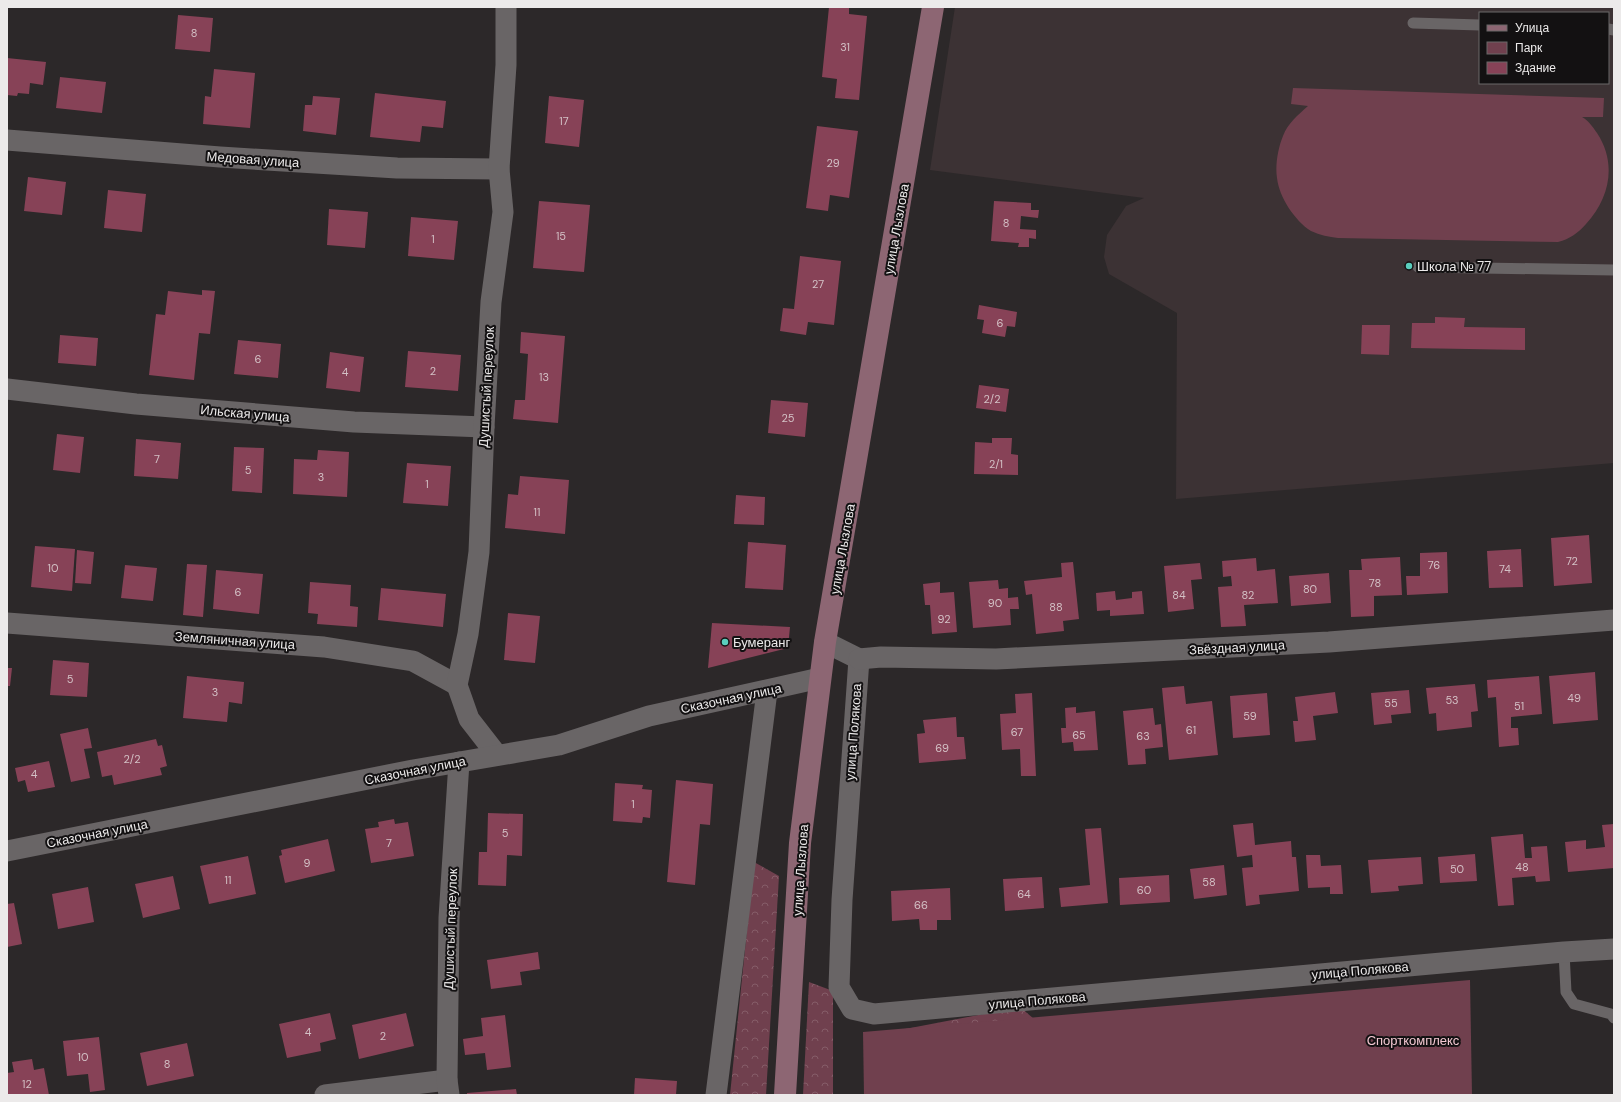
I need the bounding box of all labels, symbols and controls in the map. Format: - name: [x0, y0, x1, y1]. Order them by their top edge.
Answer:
- legend: [1479, 12, 1609, 84]
- text: Улица: [1515, 20, 1549, 36]
- house number: 8: [191, 26, 197, 40]
- house number: 31: [840, 40, 850, 54]
- text: Парк: [1515, 40, 1543, 56]
- text: Здание: [1515, 60, 1556, 76]
- house number: 17: [559, 114, 569, 128]
- street label: Медовая улица: [206, 148, 301, 171]
- house number: 29: [826, 156, 840, 170]
- street label: улица Лызлова: [880, 182, 913, 276]
- house number: 8: [1003, 216, 1009, 230]
- house number: 15: [556, 229, 566, 243]
- house number: 1: [431, 232, 435, 246]
- place label: Школа № 77: [1417, 258, 1491, 275]
- marker: Школа № 77: [1404, 261, 1414, 271]
- house number: 27: [812, 277, 824, 291]
- house number: 6: [997, 316, 1004, 330]
- street label: Душистый переулок: [475, 326, 498, 448]
- house number: 6: [255, 352, 262, 366]
- house number: 2: [430, 364, 436, 378]
- house number: 4: [342, 365, 349, 379]
- house number: 13: [539, 370, 549, 384]
- house number: 2/2: [984, 392, 1000, 406]
- street label: Ильская улица: [200, 401, 291, 426]
- house number: 25: [781, 411, 795, 425]
- house number: 7: [154, 452, 160, 466]
- house number: 2/1: [989, 457, 1003, 471]
- house number: 5: [245, 463, 252, 477]
- house number: 3: [318, 470, 324, 484]
- house number: 1: [425, 477, 429, 491]
- street label: улица Лызлова: [826, 502, 859, 596]
- house number: 11: [534, 505, 540, 519]
- house number: 72: [1566, 554, 1578, 568]
- house number: 76: [1428, 558, 1440, 572]
- house number: 10: [48, 561, 58, 575]
- house number: 74: [1499, 562, 1511, 576]
- house number: 78: [1369, 576, 1381, 590]
- house number: 80: [1303, 582, 1317, 596]
- house number: 6: [235, 585, 242, 599]
- house number: 84: [1172, 588, 1186, 602]
- house number: 82: [1242, 588, 1254, 602]
- house number: 90: [988, 596, 1002, 610]
- house number: 88: [1049, 600, 1063, 614]
- house number: 92: [937, 612, 951, 626]
- street label: Земляничная улица: [174, 628, 296, 653]
- place label: Бумеранг: [733, 634, 790, 651]
- street label: Звёздная улица: [1189, 636, 1286, 658]
- marker: Бумеранг: [720, 637, 730, 647]
- house number: 5: [67, 672, 74, 686]
- street label: Сказочная улица: [679, 679, 784, 717]
- street label: улица Полякова: [842, 682, 865, 781]
- house number: 3: [212, 685, 218, 699]
- house number: 49: [1567, 691, 1581, 705]
- house number: 53: [1445, 693, 1459, 707]
- house number: 55: [1384, 696, 1398, 710]
- house number: 51: [1514, 699, 1524, 713]
- house number: 59: [1243, 709, 1257, 723]
- house number: 61: [1186, 723, 1196, 737]
- house number: 67: [1011, 725, 1023, 739]
- house number: 65: [1072, 728, 1086, 742]
- house number: 63: [1136, 729, 1150, 743]
- house number: 69: [935, 741, 949, 755]
- house number: 2/2: [124, 752, 140, 766]
- street label: Сказочная улица: [363, 752, 468, 789]
- house number: 4: [31, 767, 38, 781]
- house number: 1: [631, 797, 635, 811]
- street label: Сказочная улица: [45, 815, 150, 852]
- street label: улица Лызлова: [789, 823, 812, 916]
- house number: 5: [502, 826, 509, 840]
- house number: 7: [386, 836, 392, 850]
- house number: 9: [304, 856, 311, 870]
- house number: 48: [1515, 860, 1529, 874]
- house number: 50: [1450, 862, 1464, 876]
- street label: Душистый переулок: [440, 868, 461, 990]
- house number: 11: [225, 873, 231, 887]
- house number: 58: [1202, 875, 1216, 889]
- house number: 60: [1137, 883, 1151, 897]
- house number: 64: [1017, 887, 1031, 901]
- house number: 66: [914, 898, 928, 912]
- street label: улица Полякова: [1311, 958, 1410, 983]
- street label: улица Полякова: [988, 988, 1087, 1013]
- house number: 4: [305, 1025, 312, 1039]
- house number: 2: [380, 1029, 386, 1043]
- park label: Спорткомплекс: [1367, 1032, 1460, 1049]
- house number: 10: [78, 1050, 88, 1064]
- house number: 8: [164, 1057, 170, 1071]
- house number: 12: [22, 1077, 32, 1091]

